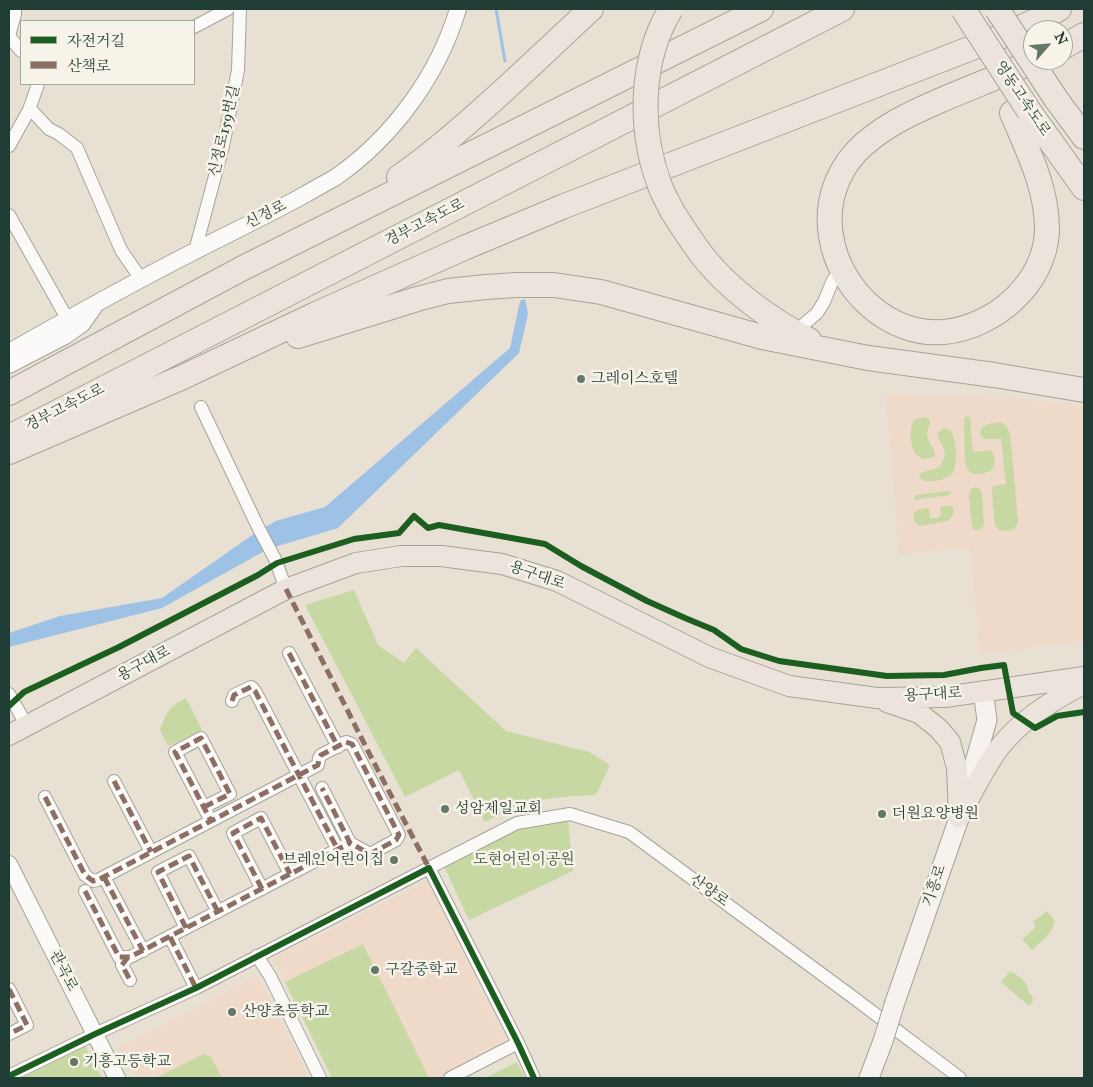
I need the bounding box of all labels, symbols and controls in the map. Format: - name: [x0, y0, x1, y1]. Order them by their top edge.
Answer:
- legend: [20, 20, 195, 85]
- north arrow: [1023, 20, 1073, 70]
- text: N: [1051, 29, 1071, 48]
- text: 자전거길: [67, 32, 125, 50]
- text: 산책로: [67, 57, 110, 75]
- street label: 영동고속도로: [990, 58, 1054, 140]
- street label: 신정로159번길: [206, 84, 244, 178]
- street label: 경부고속도로: [382, 195, 468, 251]
- street label: 신정로: [243, 197, 289, 233]
- place label: 그레이스호텔: [591, 370, 678, 388]
- marker: 그레이스호텔: [575, 373, 587, 385]
- street label: 경부고속도로: [22, 380, 108, 436]
- street label: 용구대로: [507, 558, 567, 594]
- street label: 용구대로: [114, 642, 174, 686]
- street label: 용구대로: [904, 684, 962, 706]
- place label: 성암제일교회: [455, 800, 542, 818]
- marker: 성암제일교회: [439, 803, 451, 815]
- place label: 더원요양병원: [892, 805, 979, 823]
- marker: 더원요양병원: [876, 808, 888, 820]
- place label: 브레인어린이집: [283, 851, 384, 869]
- park label: 도현어린이공원: [473, 851, 575, 869]
- marker: 브레인어린이집: [388, 854, 400, 866]
- street label: 기흥로: [919, 863, 951, 909]
- street label: 산양로: [686, 871, 732, 911]
- street label: 관곡로: [45, 948, 81, 994]
- place label: 구갈중학교: [385, 961, 457, 979]
- marker: 구갈중학교: [369, 964, 381, 976]
- place label: 산양초등학교: [242, 1003, 329, 1021]
- marker: 산양초등학교: [226, 1006, 238, 1018]
- place label: 기흥고등학교: [84, 1053, 171, 1071]
- marker: 기흥고등학교: [68, 1056, 80, 1068]

